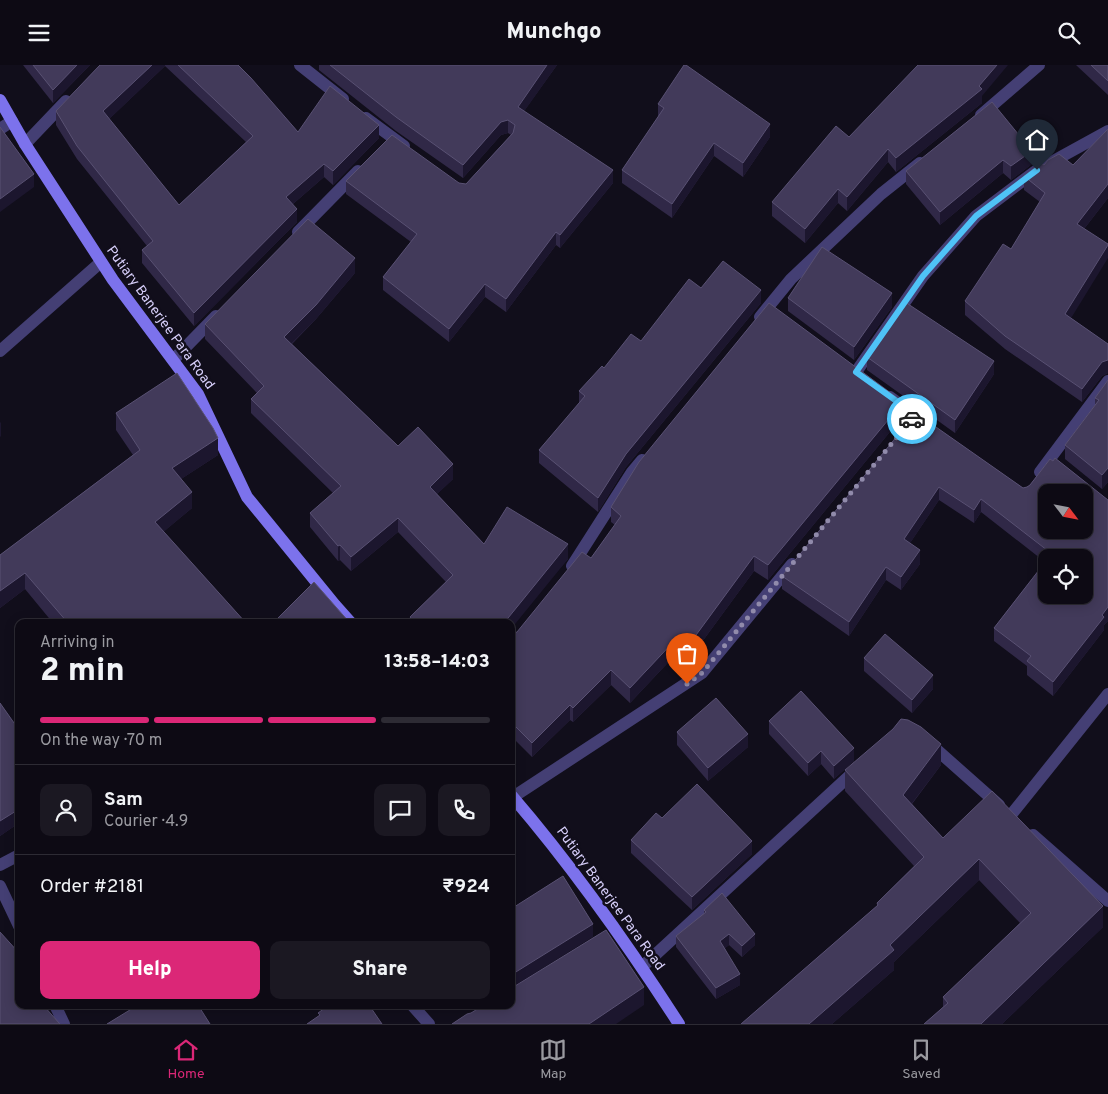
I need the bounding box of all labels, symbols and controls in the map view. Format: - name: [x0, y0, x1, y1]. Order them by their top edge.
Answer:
- icon: menu: [25, 19, 53, 47]
- text: Munchgo: [507, 19, 601, 46]
- icon: search: [1055, 19, 1083, 47]
- pin: [1016, 119, 1058, 170]
- icon: home: [1023, 126, 1051, 154]
- street label: Putiary Banerjee Para Road: [102, 243, 218, 393]
- courier: [887, 394, 937, 444]
- icon: car: [898, 405, 926, 433]
- north arrow: [1038, 484, 1092, 539]
- map controls: [1038, 484, 1093, 604]
- button: locate: [1038, 549, 1093, 604]
- text: Arriving in: [40, 633, 115, 653]
- pin: [666, 633, 708, 684]
- icon: bag: [673, 640, 701, 668]
- text: 13:58–14:03: [384, 650, 490, 674]
- text: 2 min: [40, 652, 125, 692]
- text: On the way · 70 m: [40, 731, 162, 751]
- button: person: [40, 784, 92, 836]
- button: chat: [374, 784, 426, 836]
- button: phone: [438, 784, 490, 836]
- text: Sam: [104, 788, 143, 812]
- text: Courier · 4.9: [104, 812, 188, 832]
- street label: Putiary Banerjee Para Road: [552, 824, 668, 974]
- text: Order #2181: [40, 875, 144, 899]
- text: ₹924: [442, 875, 490, 899]
- button: Help: [40, 941, 260, 999]
- button: Share: [270, 941, 490, 999]
- tab: Home: [167, 1036, 205, 1083]
- tab: Map: [539, 1036, 567, 1083]
- tab: Saved: [902, 1036, 941, 1083]

